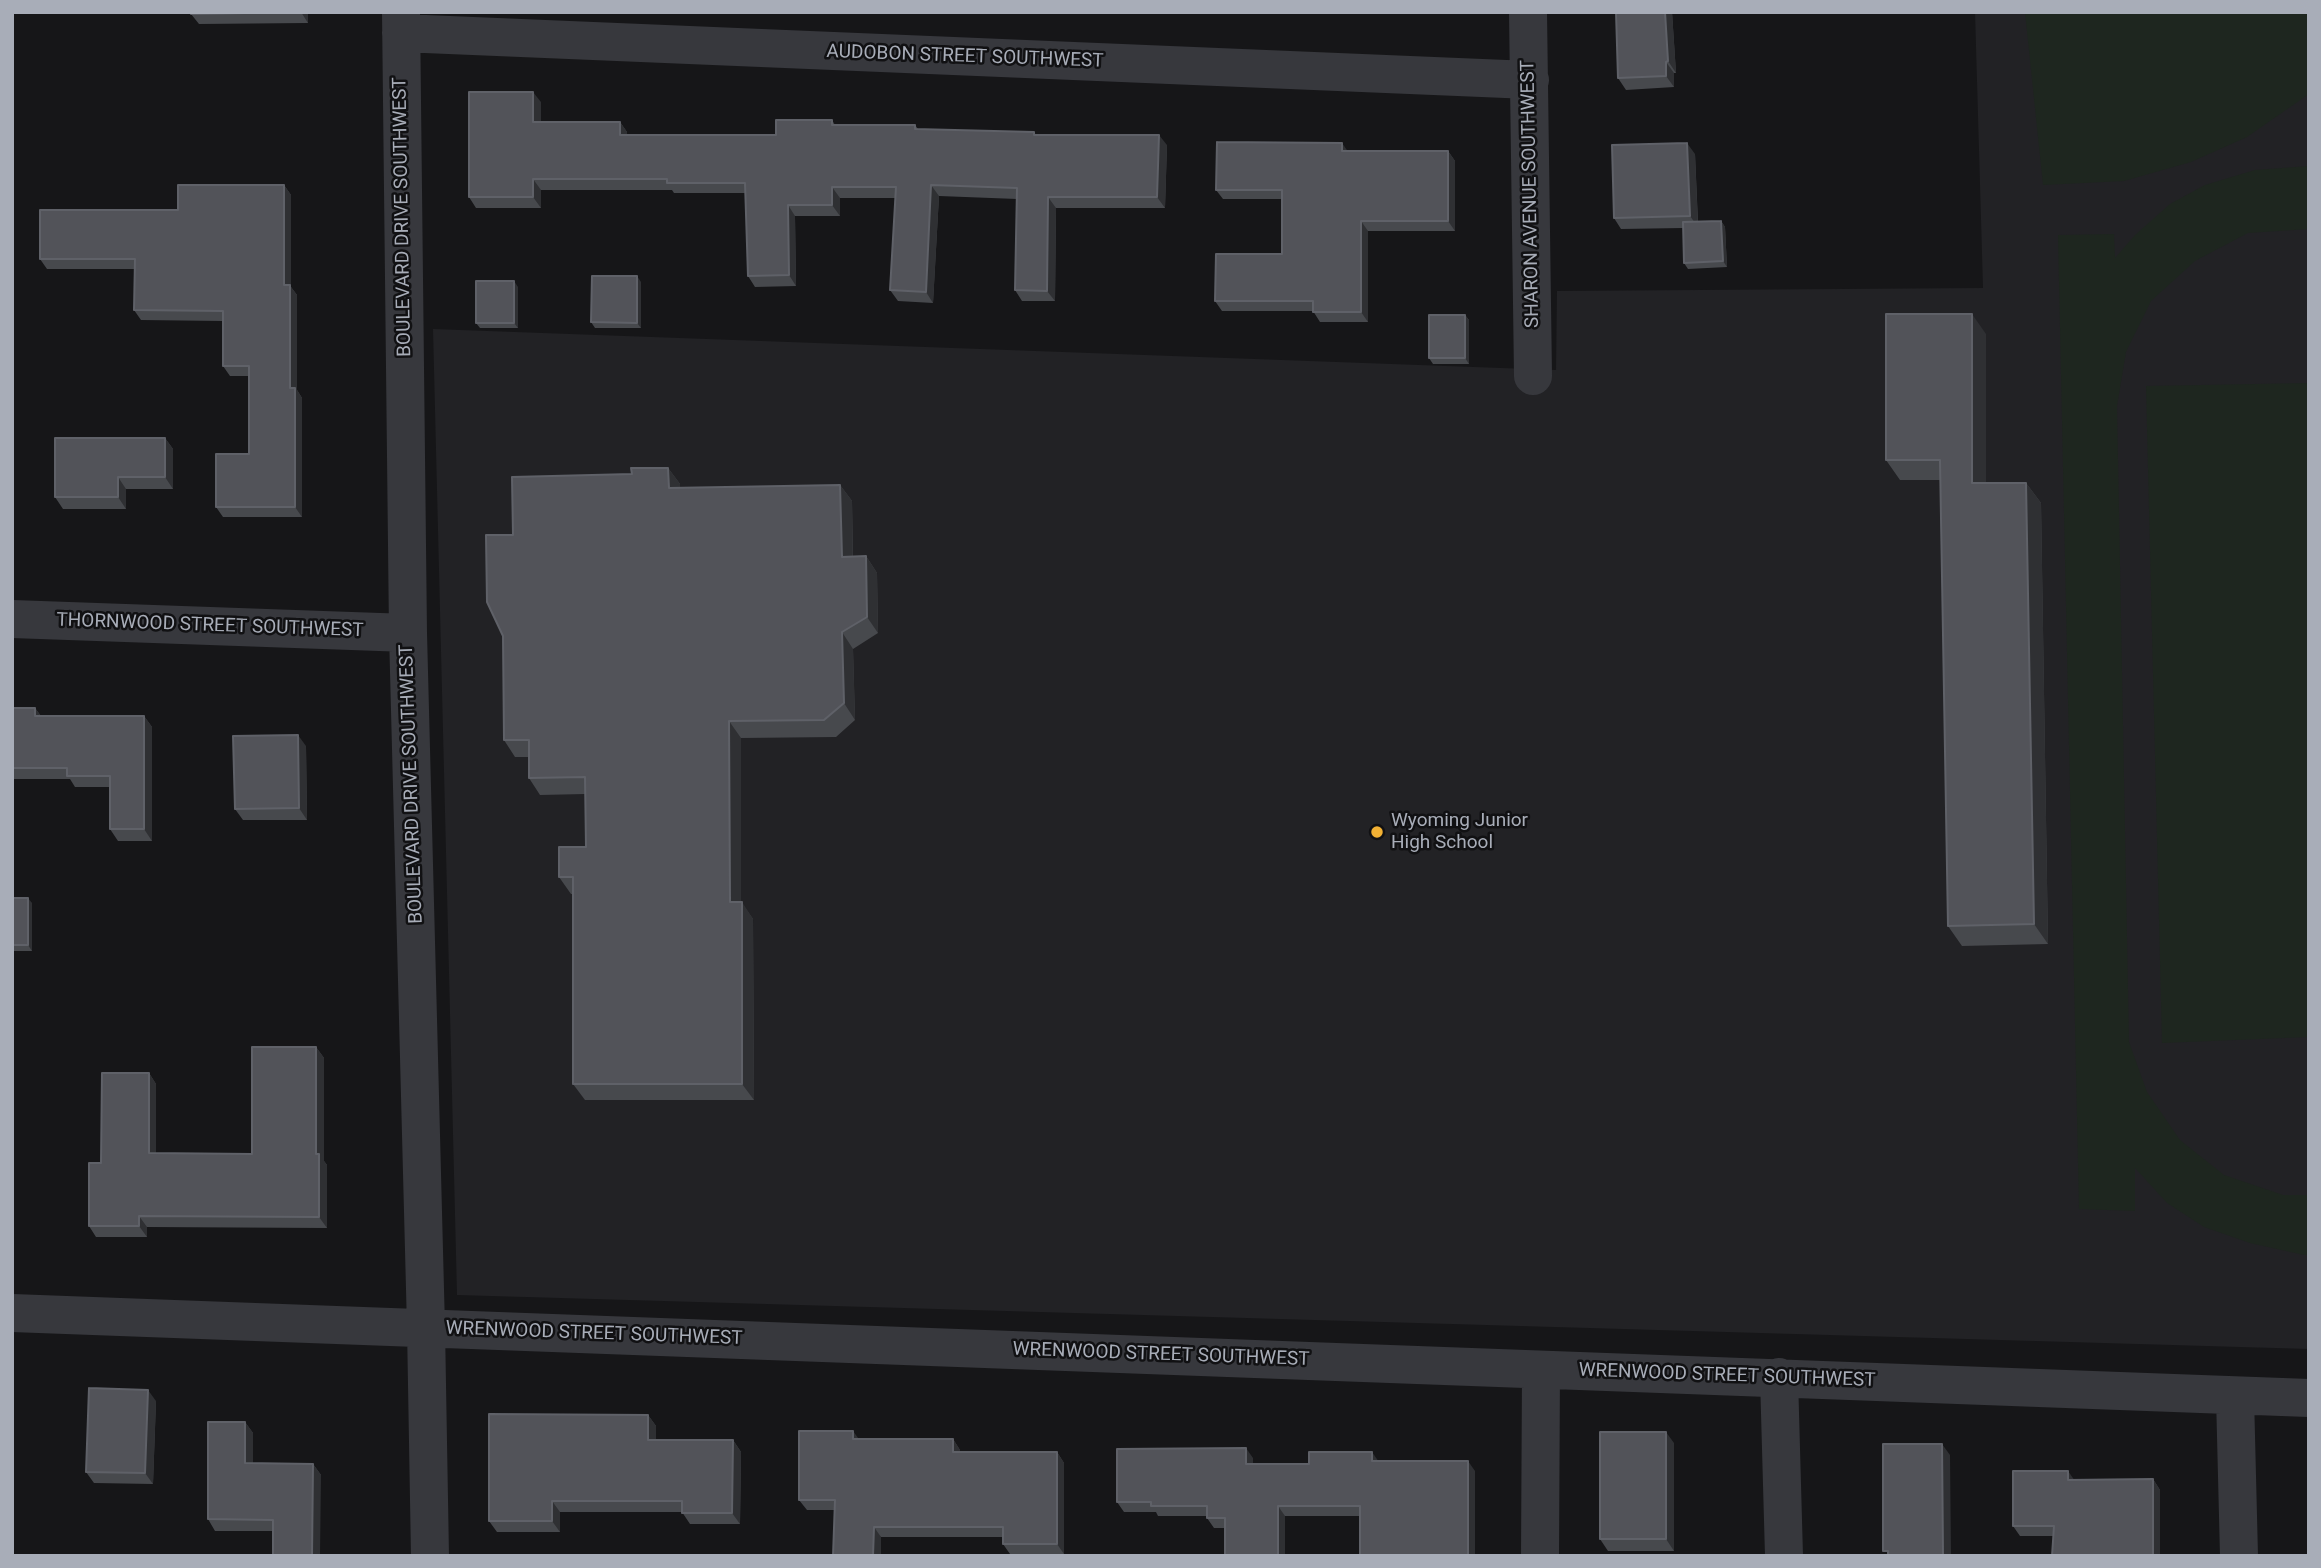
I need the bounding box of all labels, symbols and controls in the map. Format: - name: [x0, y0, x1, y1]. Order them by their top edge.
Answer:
- street label: AUDOBON STREET SOUTHWEST: [826, 41, 1104, 73]
- street label: SHARON AVENUE SOUTHWEST: [1517, 60, 1545, 328]
- street label: BOULEVARD DRIVE SOUTHWEST: [389, 77, 417, 357]
- street label: THORNWOOD STREET SOUTHWEST: [56, 609, 364, 643]
- street label: BOULEVARD DRIVE SOUTHWEST: [396, 644, 428, 924]
- place label: Wyoming Junior High School: [1391, 810, 1528, 854]
- marker: Wyoming Junior High School: [1369, 824, 1385, 840]
- street label: WRENWOOD STREET SOUTHWEST: [445, 1317, 743, 1351]
- street label: WRENWOOD STREET SOUTHWEST: [1012, 1338, 1310, 1372]
- street label: WRENWOOD STREET SOUTHWEST: [1578, 1359, 1876, 1393]

